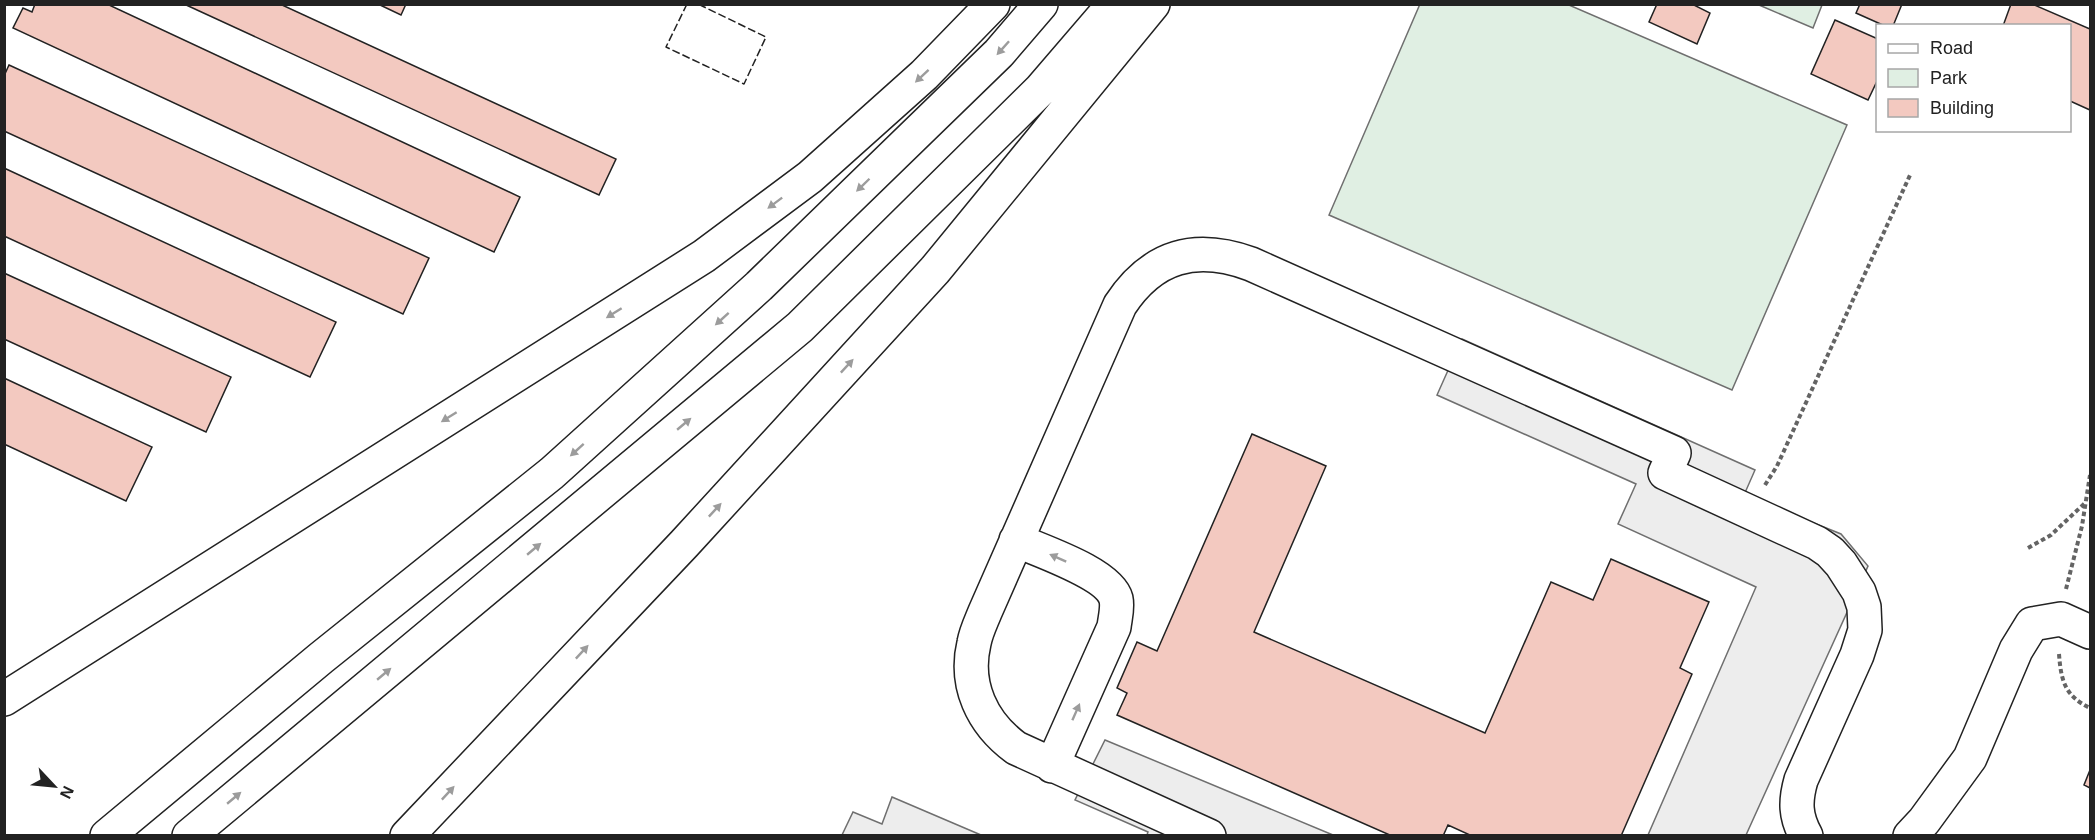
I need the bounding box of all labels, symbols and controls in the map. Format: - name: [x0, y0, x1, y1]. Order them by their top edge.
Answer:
- legend: [1876, 24, 2071, 132]
- text: Road: [1930, 38, 1973, 58]
- one-way arrow: [996, 41, 1010, 56]
- one-way arrow: [916, 68, 930, 82]
- text: Park: [1930, 68, 1968, 88]
- text: Building: [1930, 98, 1994, 118]
- one-way arrow: [857, 177, 871, 191]
- one-way arrow: [768, 197, 783, 209]
- one-way arrow: [606, 307, 622, 318]
- one-way arrow: [715, 312, 730, 326]
- one-way arrow: [840, 359, 853, 374]
- one-way arrow: [441, 412, 458, 423]
- one-way arrow: [676, 418, 692, 431]
- one-way arrow: [570, 443, 585, 457]
- one-way arrow: [708, 503, 722, 517]
- one-way arrow: [526, 543, 542, 556]
- one-way arrow: [1049, 553, 1067, 563]
- one-way arrow: [575, 644, 589, 659]
- one-way arrow: [376, 668, 391, 681]
- one-way arrow: [1071, 703, 1081, 721]
- north arrow: [24, 756, 84, 816]
- text: N: [57, 783, 77, 801]
- one-way arrow: [440, 786, 454, 800]
- one-way arrow: [226, 792, 241, 805]

